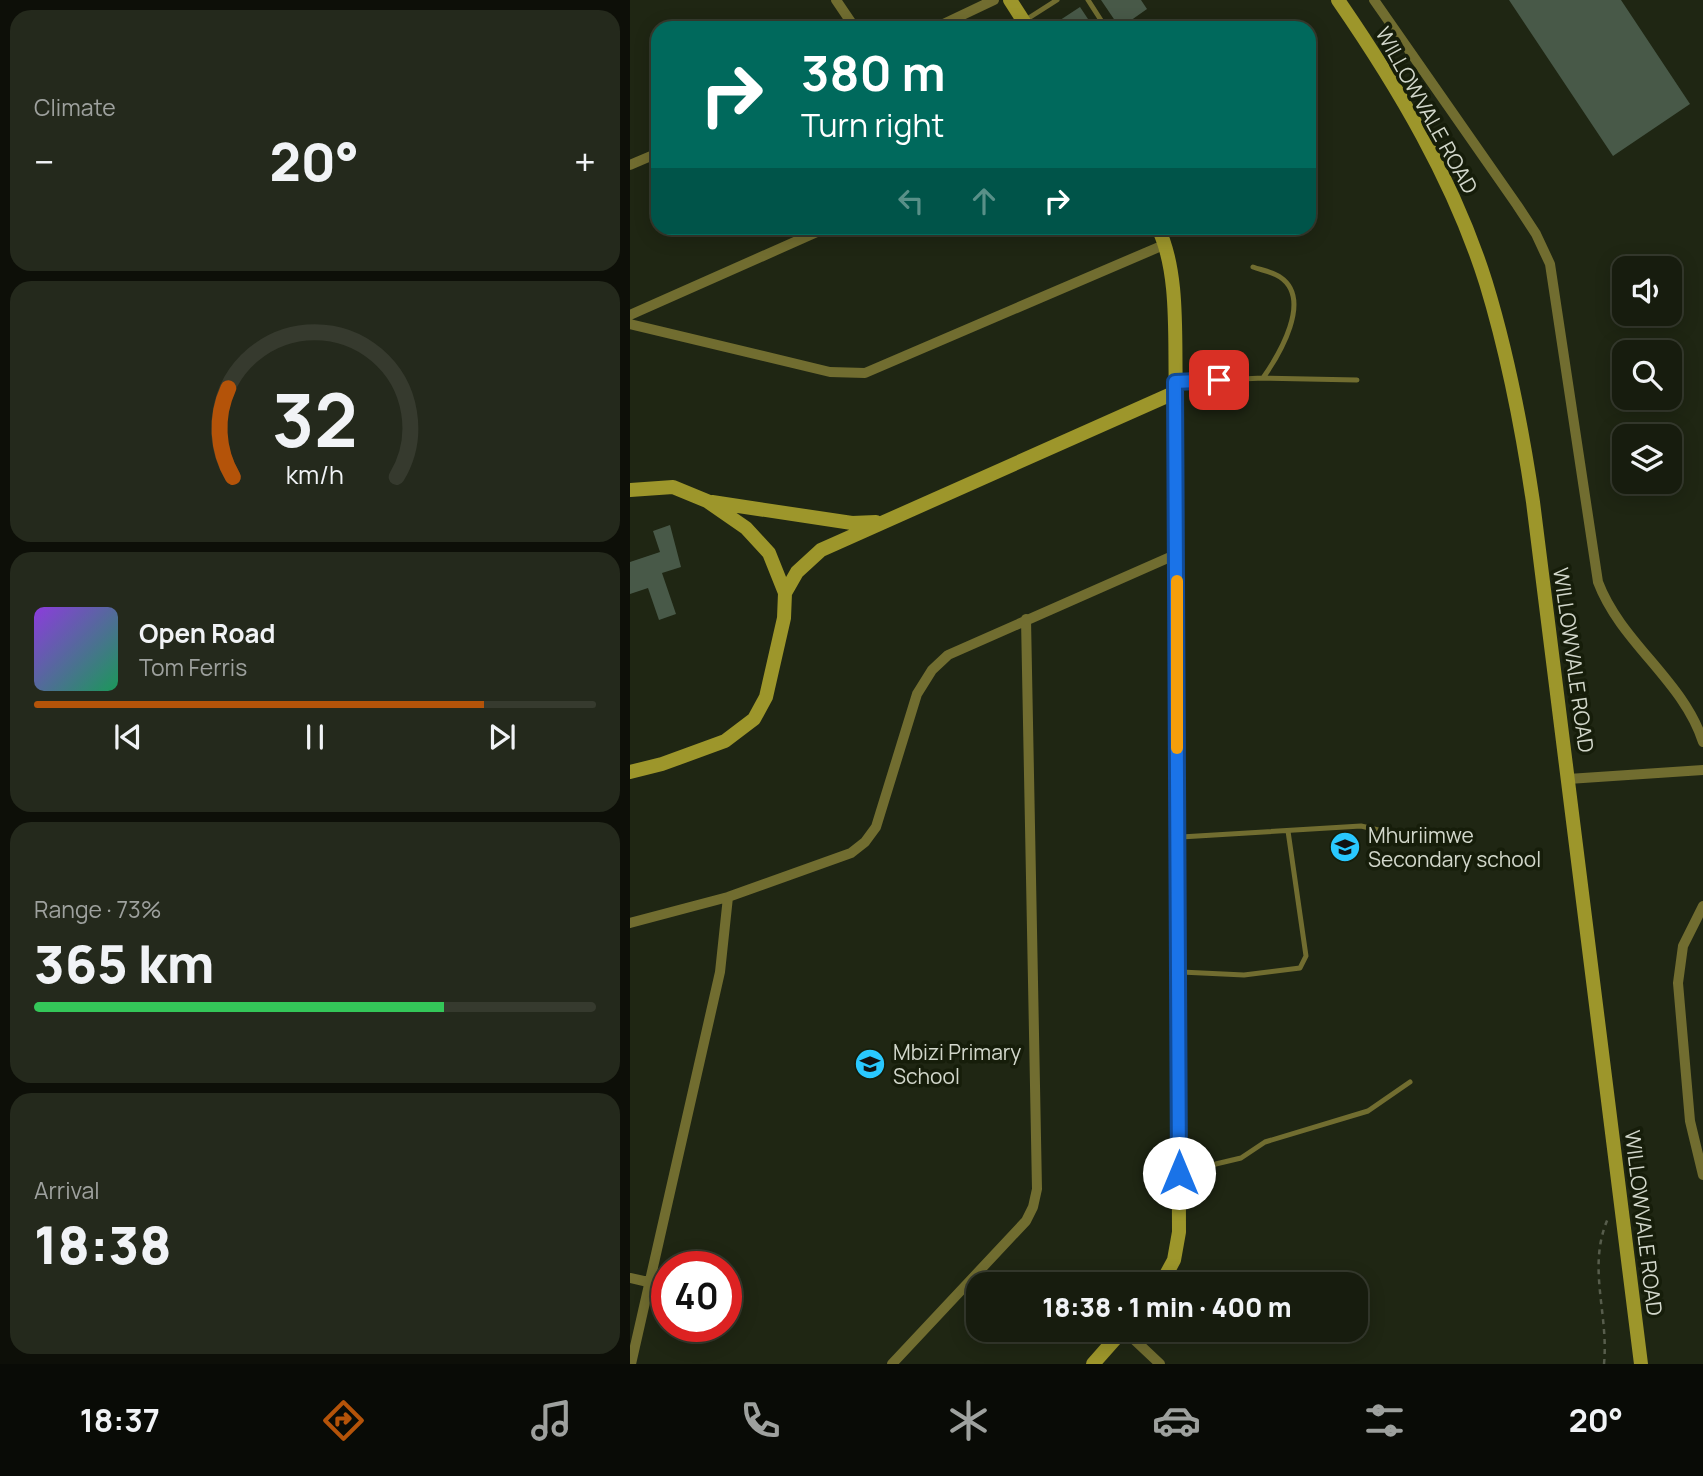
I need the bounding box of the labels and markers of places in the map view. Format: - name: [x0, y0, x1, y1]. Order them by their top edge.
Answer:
- pin: [1189, 350, 1249, 410]
- place label: Mhuriimwe Secondary school: [1368, 821, 1541, 873]
- school or university icon: Mhuriimwe Secondary school: [1328, 830, 1362, 864]
- place label: Mbizi Primary School: [893, 1038, 1021, 1090]
- school or university icon: Mbizi Primary School: [853, 1047, 887, 1081]

